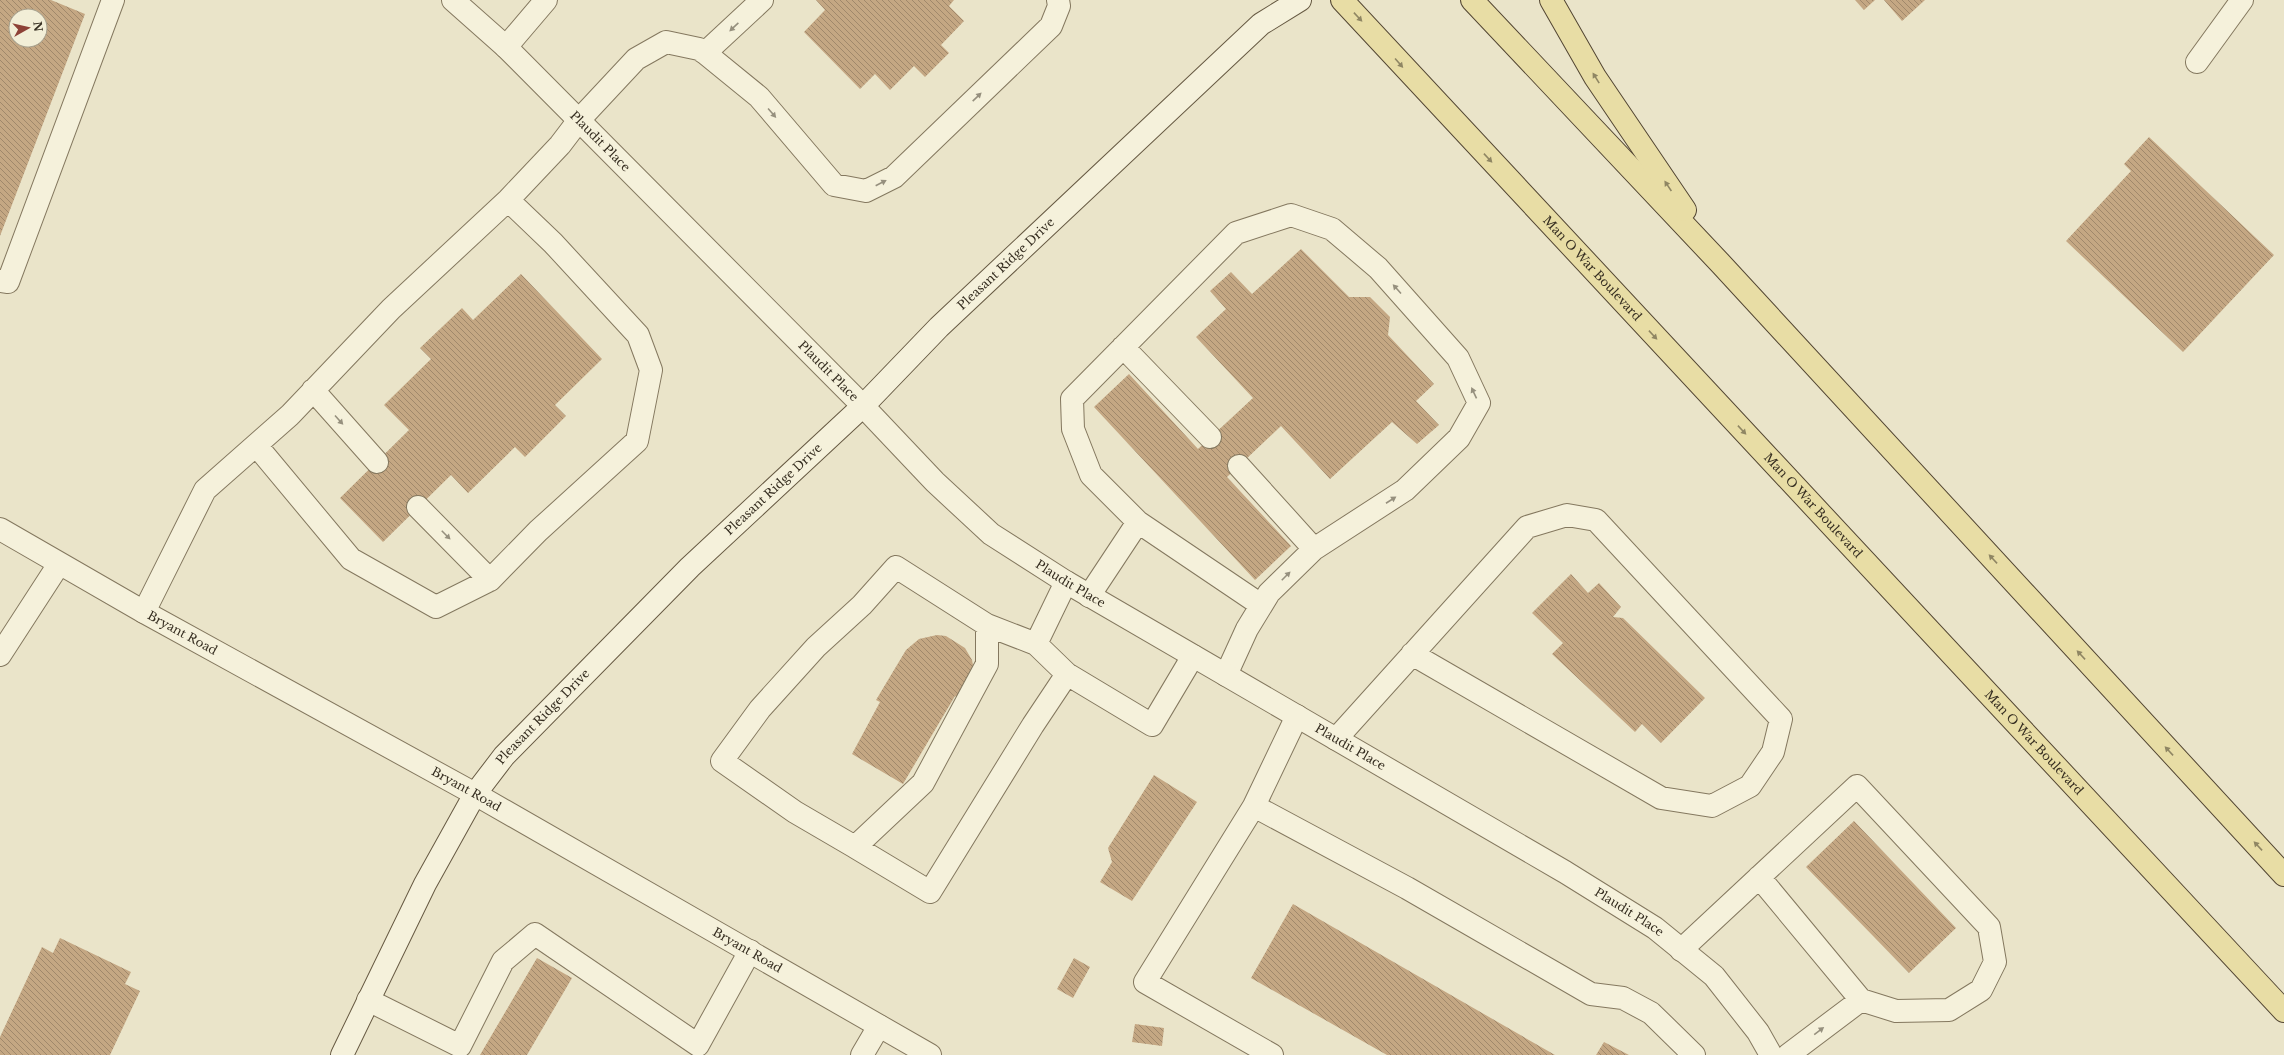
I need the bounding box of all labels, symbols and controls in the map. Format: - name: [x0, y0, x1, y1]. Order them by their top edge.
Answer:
- north arrow: [8, 8, 48, 48]
- one-way arrow: [1353, 12, 1363, 22]
- text: N: [30, 21, 46, 33]
- one-way arrow: [728, 22, 739, 31]
- one-way arrow: [1395, 58, 1404, 68]
- one-way arrow: [1592, 73, 1600, 83]
- one-way arrow: [972, 92, 982, 101]
- street label: Plaudit Place: [567, 108, 634, 175]
- one-way arrow: [768, 108, 777, 118]
- one-way arrow: [1483, 153, 1493, 163]
- one-way arrow: [875, 180, 887, 186]
- one-way arrow: [1664, 180, 1672, 191]
- street label: Man O War Boulevard: [1540, 213, 1645, 324]
- street label: Pleasant Ridge Drive: [954, 214, 1057, 313]
- one-way arrow: [1392, 284, 1401, 294]
- one-way arrow: [1648, 330, 1658, 340]
- street label: Plaudit Place: [795, 337, 862, 404]
- one-way arrow: [1471, 387, 1477, 398]
- one-way arrow: [334, 415, 343, 424]
- one-way arrow: [1737, 425, 1746, 435]
- street label: Pleasant Ridge Drive: [721, 440, 825, 538]
- street label: Man O War Boulevard: [1761, 450, 1866, 561]
- one-way arrow: [1386, 496, 1396, 504]
- one-way arrow: [441, 530, 451, 540]
- one-way arrow: [1989, 554, 1998, 564]
- street label: Plaudit Place: [1033, 556, 1108, 610]
- one-way arrow: [1281, 571, 1291, 581]
- street label: Bryant Road: [145, 607, 220, 658]
- one-way arrow: [2077, 650, 2086, 660]
- street label: Pleasant Ridge Drive: [492, 666, 593, 767]
- street label: Man O War Boulevard: [1982, 687, 2087, 798]
- street label: Plaudit Place: [1312, 720, 1389, 773]
- one-way arrow: [2165, 745, 2174, 756]
- street label: Bryant Road: [429, 764, 504, 814]
- one-way arrow: [2253, 841, 2262, 851]
- street label: Plaudit Place: [1592, 884, 1667, 939]
- street label: Bryant Road: [710, 924, 785, 976]
- one-way arrow: [1814, 1027, 1825, 1036]

